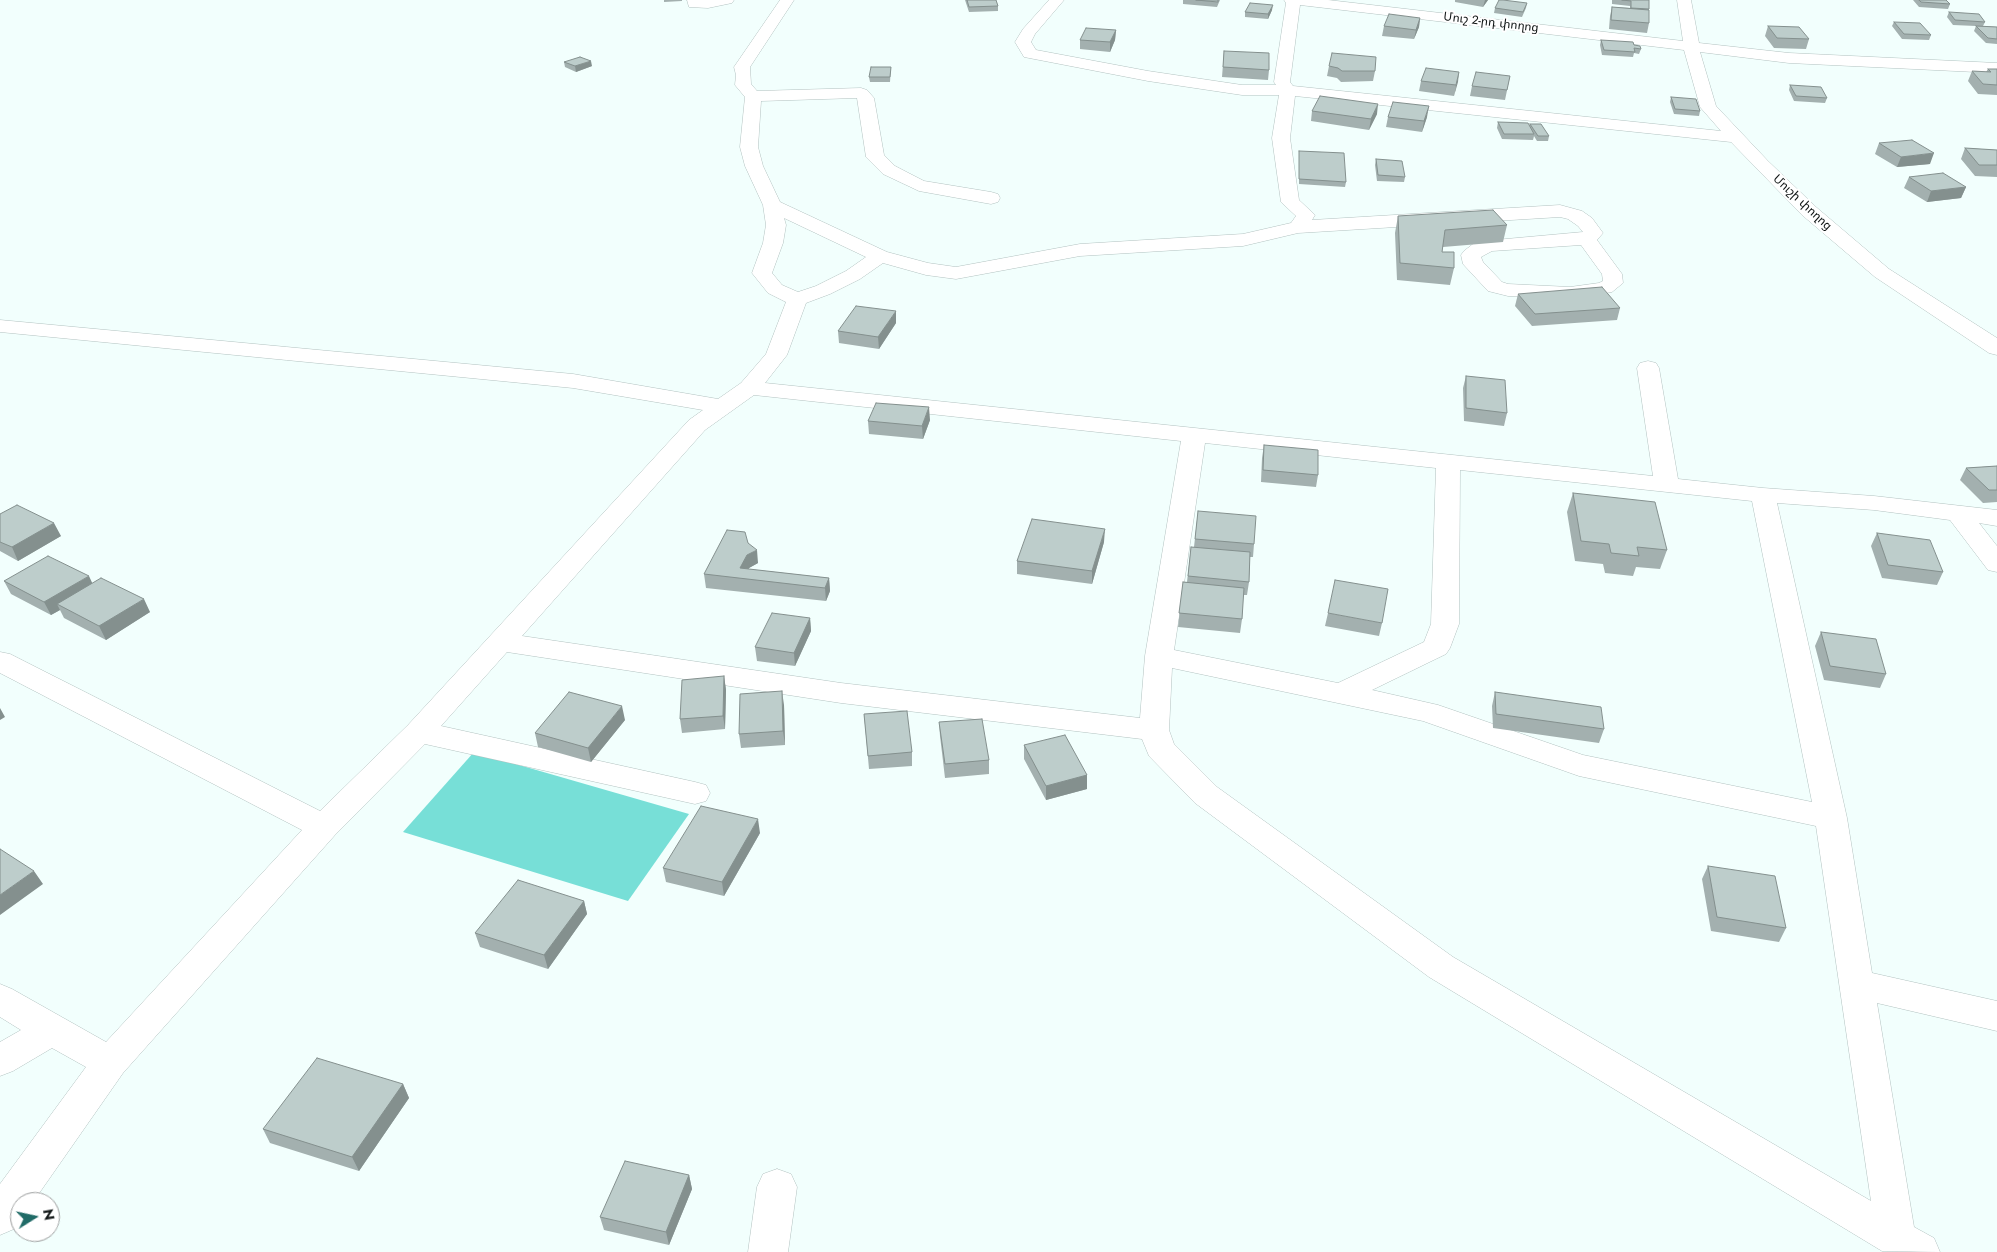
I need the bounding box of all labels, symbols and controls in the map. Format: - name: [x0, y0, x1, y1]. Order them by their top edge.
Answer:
- street label: Մուշ 2-րդ փողոց: [1443, 10, 1539, 36]
- street label: Մուշի փողոց: [1770, 172, 1834, 234]
- north arrow: [10, 1192, 60, 1242]
- text: N: [38, 1207, 60, 1222]

